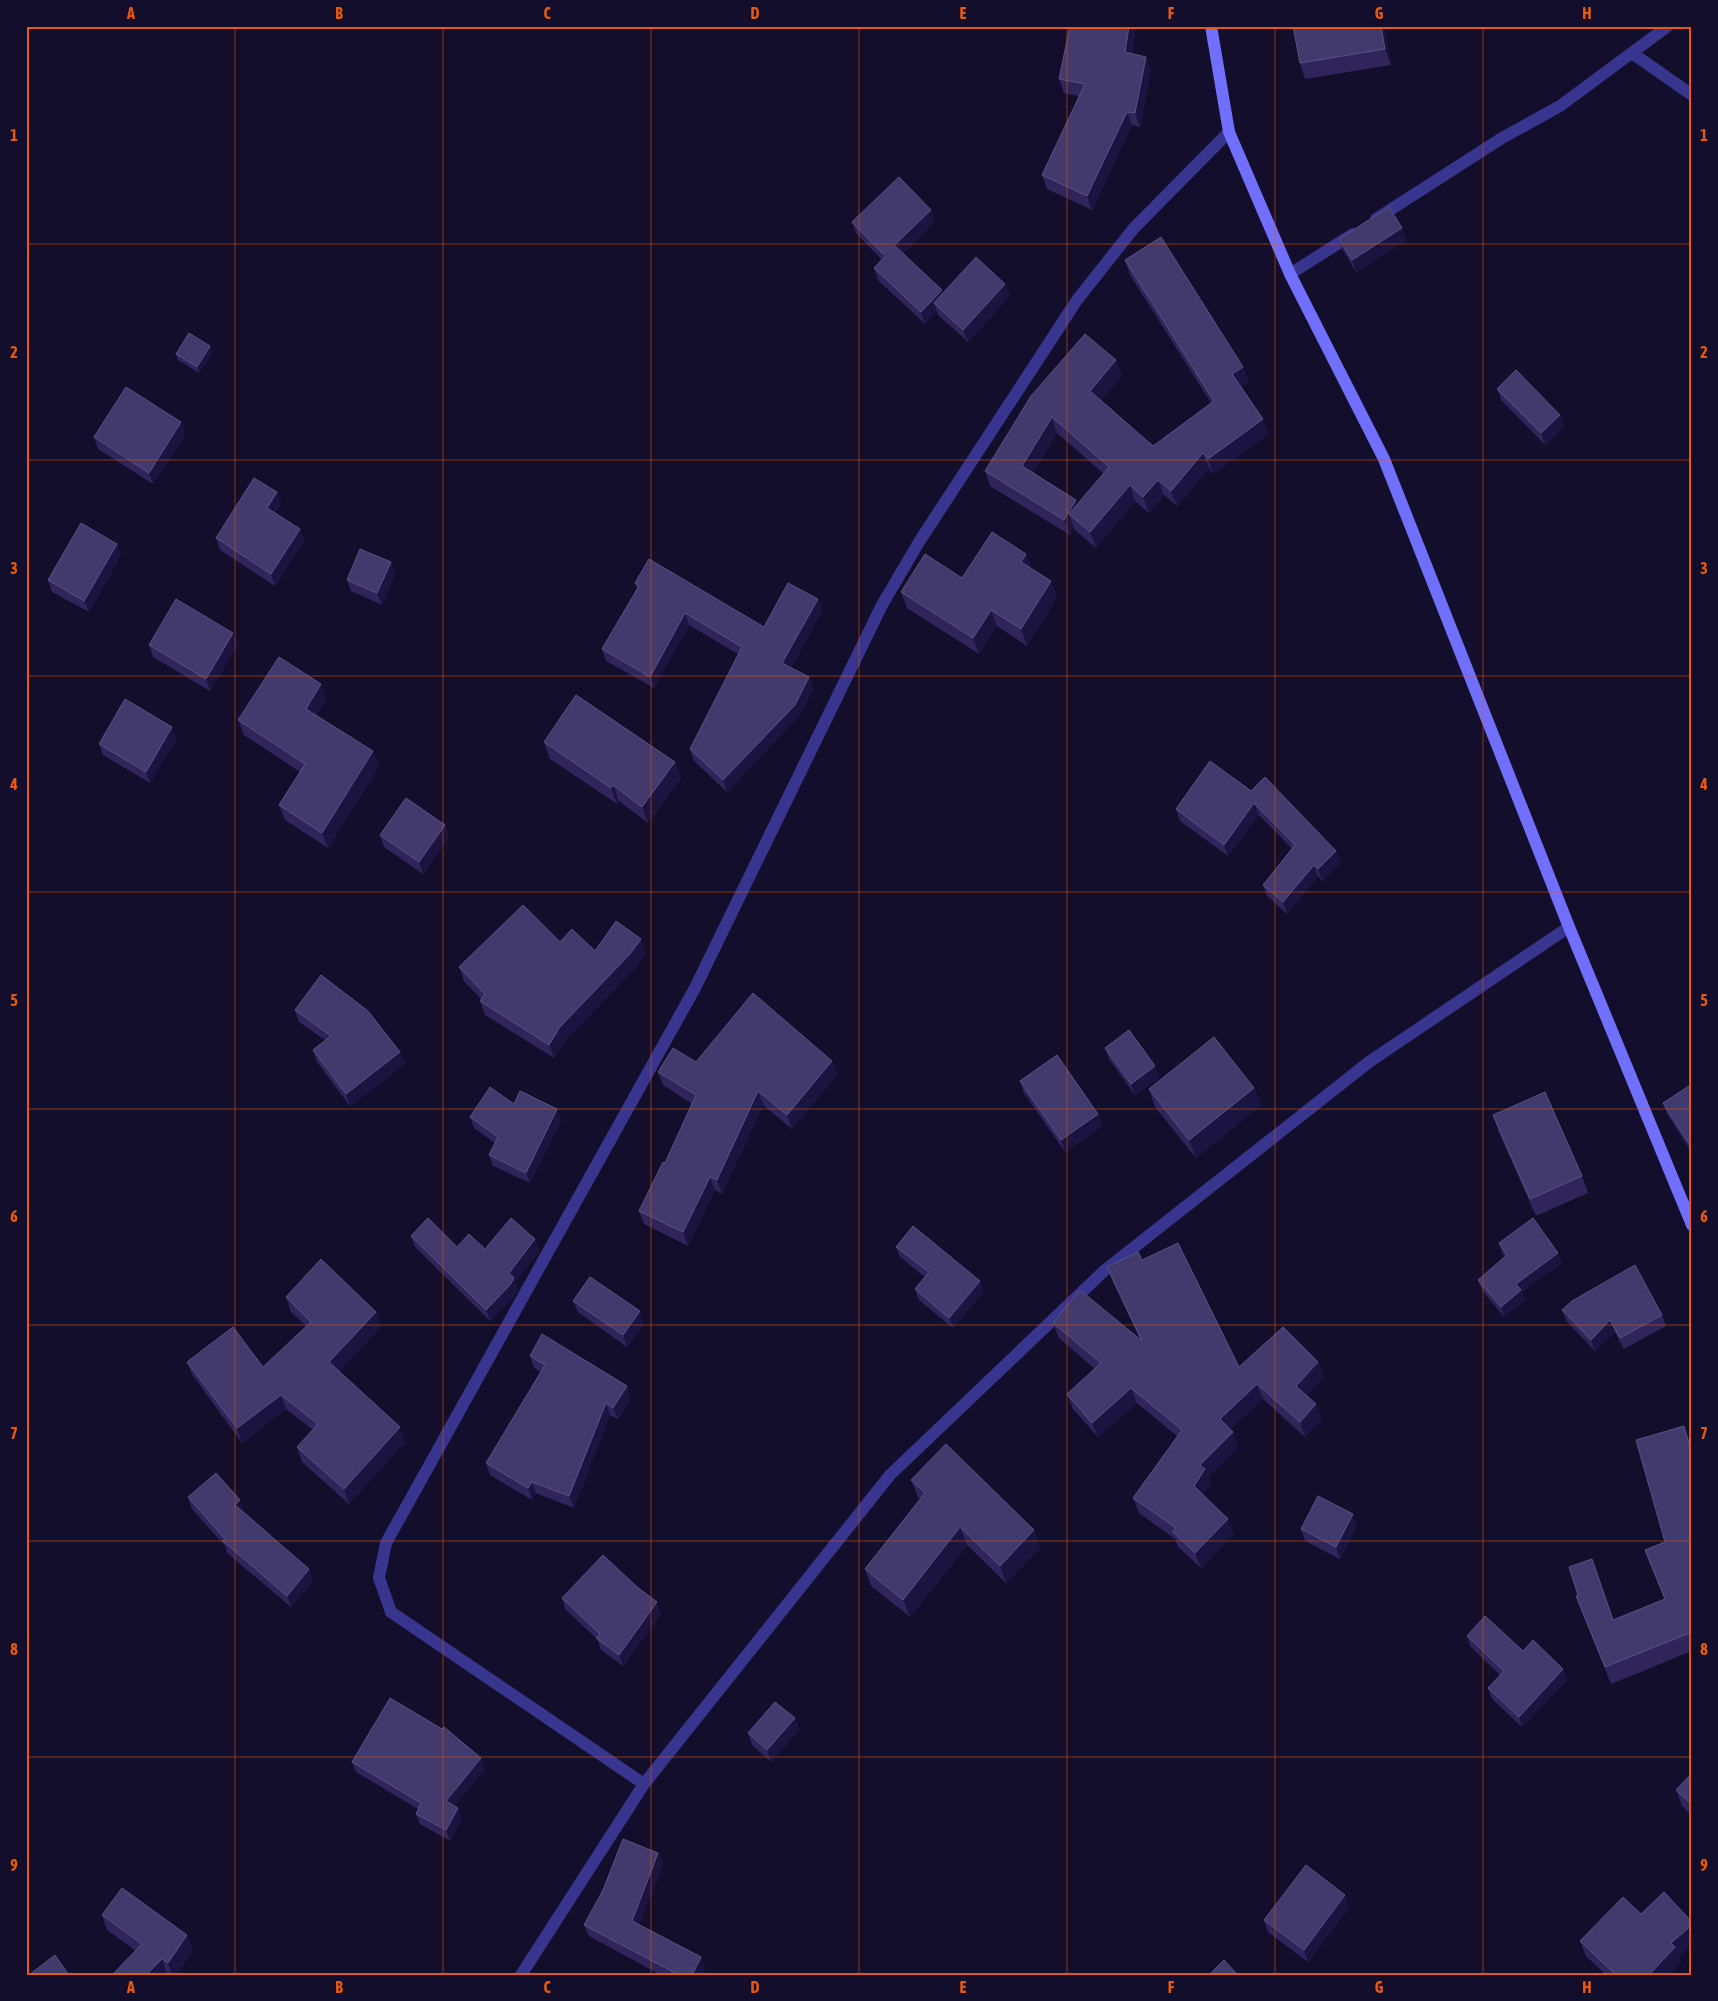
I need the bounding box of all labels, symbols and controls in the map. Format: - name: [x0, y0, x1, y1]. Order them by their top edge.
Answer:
- text: A: [126, 4, 135, 22]
- text: B: [335, 4, 343, 22]
- text: C: [543, 4, 551, 22]
- text: D: [751, 4, 760, 22]
- text: E: [960, 4, 967, 22]
- text: F: [1168, 4, 1175, 22]
- text: G: [1375, 4, 1384, 22]
- text: H: [1582, 4, 1592, 22]
- text: 1: [10, 126, 18, 144]
- text: 1: [1700, 126, 1708, 144]
- text: 2: [10, 343, 18, 361]
- text: 2: [1700, 343, 1708, 361]
- text: 3: [10, 559, 18, 577]
- text: 3: [1700, 559, 1708, 577]
- text: 4: [9, 775, 18, 793]
- text: 4: [1699, 775, 1708, 793]
- text: 5: [10, 991, 18, 1009]
- text: 5: [1700, 991, 1708, 1009]
- text: 6: [10, 1207, 18, 1225]
- text: 6: [1700, 1207, 1708, 1225]
- text: 7: [10, 1424, 18, 1442]
- text: 7: [1700, 1424, 1708, 1442]
- text: 8: [10, 1640, 18, 1658]
- text: 8: [1700, 1640, 1708, 1658]
- text: 9: [10, 1856, 18, 1874]
- text: 9: [1700, 1856, 1708, 1874]
- text: A: [126, 1978, 135, 1996]
- text: B: [335, 1978, 343, 1996]
- text: C: [543, 1978, 551, 1996]
- text: D: [751, 1978, 760, 1996]
- text: E: [960, 1978, 967, 1996]
- text: F: [1168, 1978, 1175, 1996]
- text: G: [1375, 1978, 1384, 1996]
- text: H: [1582, 1978, 1592, 1996]

